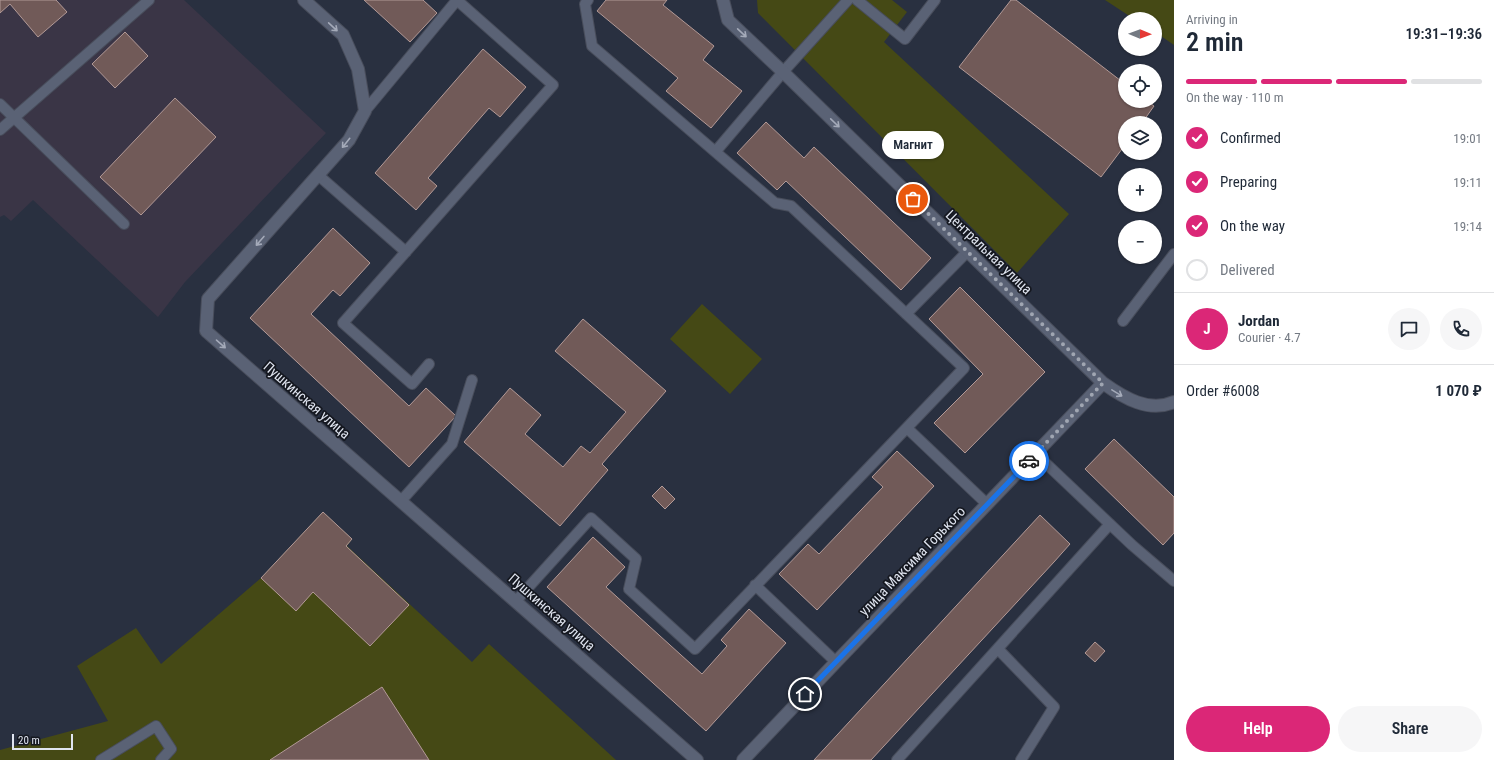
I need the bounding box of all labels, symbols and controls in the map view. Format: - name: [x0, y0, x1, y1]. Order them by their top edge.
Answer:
- north arrow: [1118, 12, 1162, 56]
- map controls: [1118, 12, 1162, 264]
- text: Arriving in: [1186, 12, 1238, 27]
- one-way arrow: [328, 22, 338, 31]
- text: 19:31–19:36: [1405, 25, 1482, 43]
- text: 2 min: [1186, 27, 1244, 57]
- one-way arrow: [736, 28, 747, 37]
- button: locate: [1118, 64, 1162, 108]
- text: On the way · 110 m: [1186, 90, 1283, 105]
- button: layers: [1118, 116, 1162, 160]
- one-way arrow: [830, 118, 840, 127]
- icon: check: [1186, 127, 1208, 149]
- text: Confirmed: [1220, 129, 1281, 147]
- callout: Магнит: [882, 131, 944, 159]
- text: 19:01: [1453, 131, 1482, 146]
- text: Магнит: [893, 137, 933, 152]
- one-way arrow: [341, 138, 350, 148]
- button: +: [1118, 168, 1162, 212]
- icon: check: [1186, 171, 1208, 193]
- text: Preparing: [1220, 173, 1277, 191]
- text: 19:11: [1453, 175, 1482, 190]
- pin: [896, 182, 930, 216]
- icon: bag: [902, 188, 924, 210]
- street label: Центральная улица: [943, 207, 1035, 297]
- icon: check: [1186, 215, 1208, 237]
- text: On the way: [1220, 217, 1285, 235]
- text: 19:14: [1453, 219, 1482, 234]
- button: −: [1118, 220, 1162, 264]
- one-way arrow: [255, 235, 264, 246]
- text: Delivered: [1220, 261, 1275, 279]
- button: chat: [1388, 308, 1430, 350]
- button: phone: [1440, 308, 1482, 350]
- text: Jordan: [1238, 312, 1280, 330]
- text: J: [1203, 320, 1211, 338]
- text: Courier · 4.7: [1238, 330, 1301, 345]
- one-way arrow: [216, 340, 226, 349]
- street label: Пушкинская улица: [261, 358, 353, 442]
- text: Order #6008: [1186, 382, 1260, 400]
- text: 1 070 ₽: [1435, 382, 1482, 400]
- one-way arrow: [1112, 388, 1123, 397]
- courier: [1009, 441, 1049, 481]
- icon: car: [1018, 450, 1040, 472]
- street label: улица Максима Горького: [856, 503, 968, 619]
- street label: Пушкинская улица: [506, 570, 598, 654]
- pin: [788, 677, 822, 711]
- icon: home: [794, 683, 816, 705]
- button: Help: [1186, 706, 1330, 752]
- button: Share: [1338, 706, 1482, 752]
- scale bar: [12, 732, 73, 751]
- text: 20 m: [18, 734, 40, 747]

